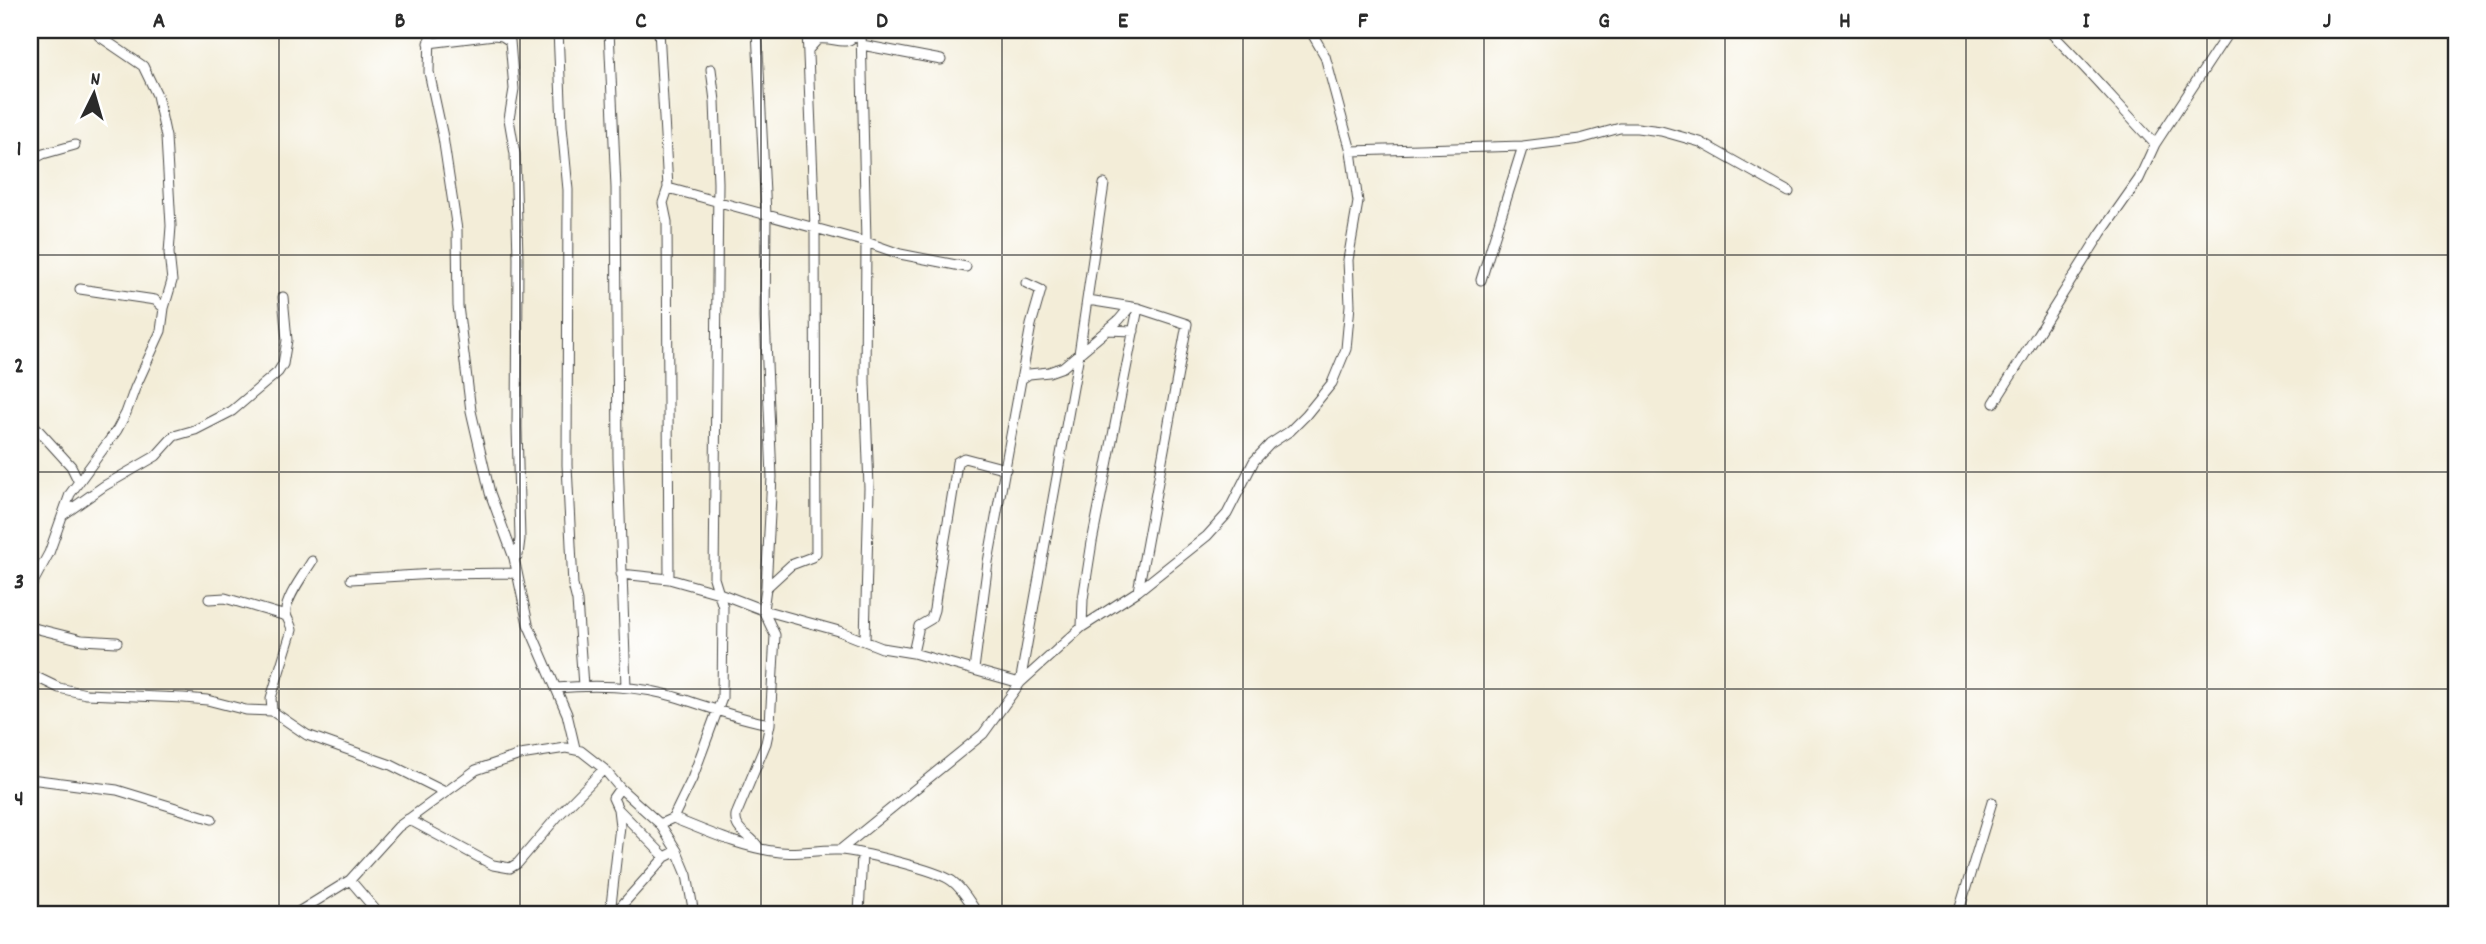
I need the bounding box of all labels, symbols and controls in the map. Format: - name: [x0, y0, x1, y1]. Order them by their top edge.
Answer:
- text: A: [153, 6, 165, 39]
- text: B: [395, 6, 406, 39]
- text: C: [635, 6, 647, 39]
- text: D: [876, 6, 888, 39]
- text: E: [1118, 6, 1129, 39]
- text: F: [1358, 6, 1369, 39]
- text: G: [1598, 6, 1610, 39]
- text: H: [1839, 6, 1851, 39]
- text: I: [2082, 6, 2090, 39]
- text: J: [2323, 6, 2331, 39]
- north arrow: [60, 60, 130, 130]
- text: N: [89, 67, 101, 94]
- text: 1: [16, 134, 22, 167]
- text: 2: [14, 351, 24, 384]
- text: 3: [14, 567, 24, 600]
- text: 4: [14, 784, 24, 817]

